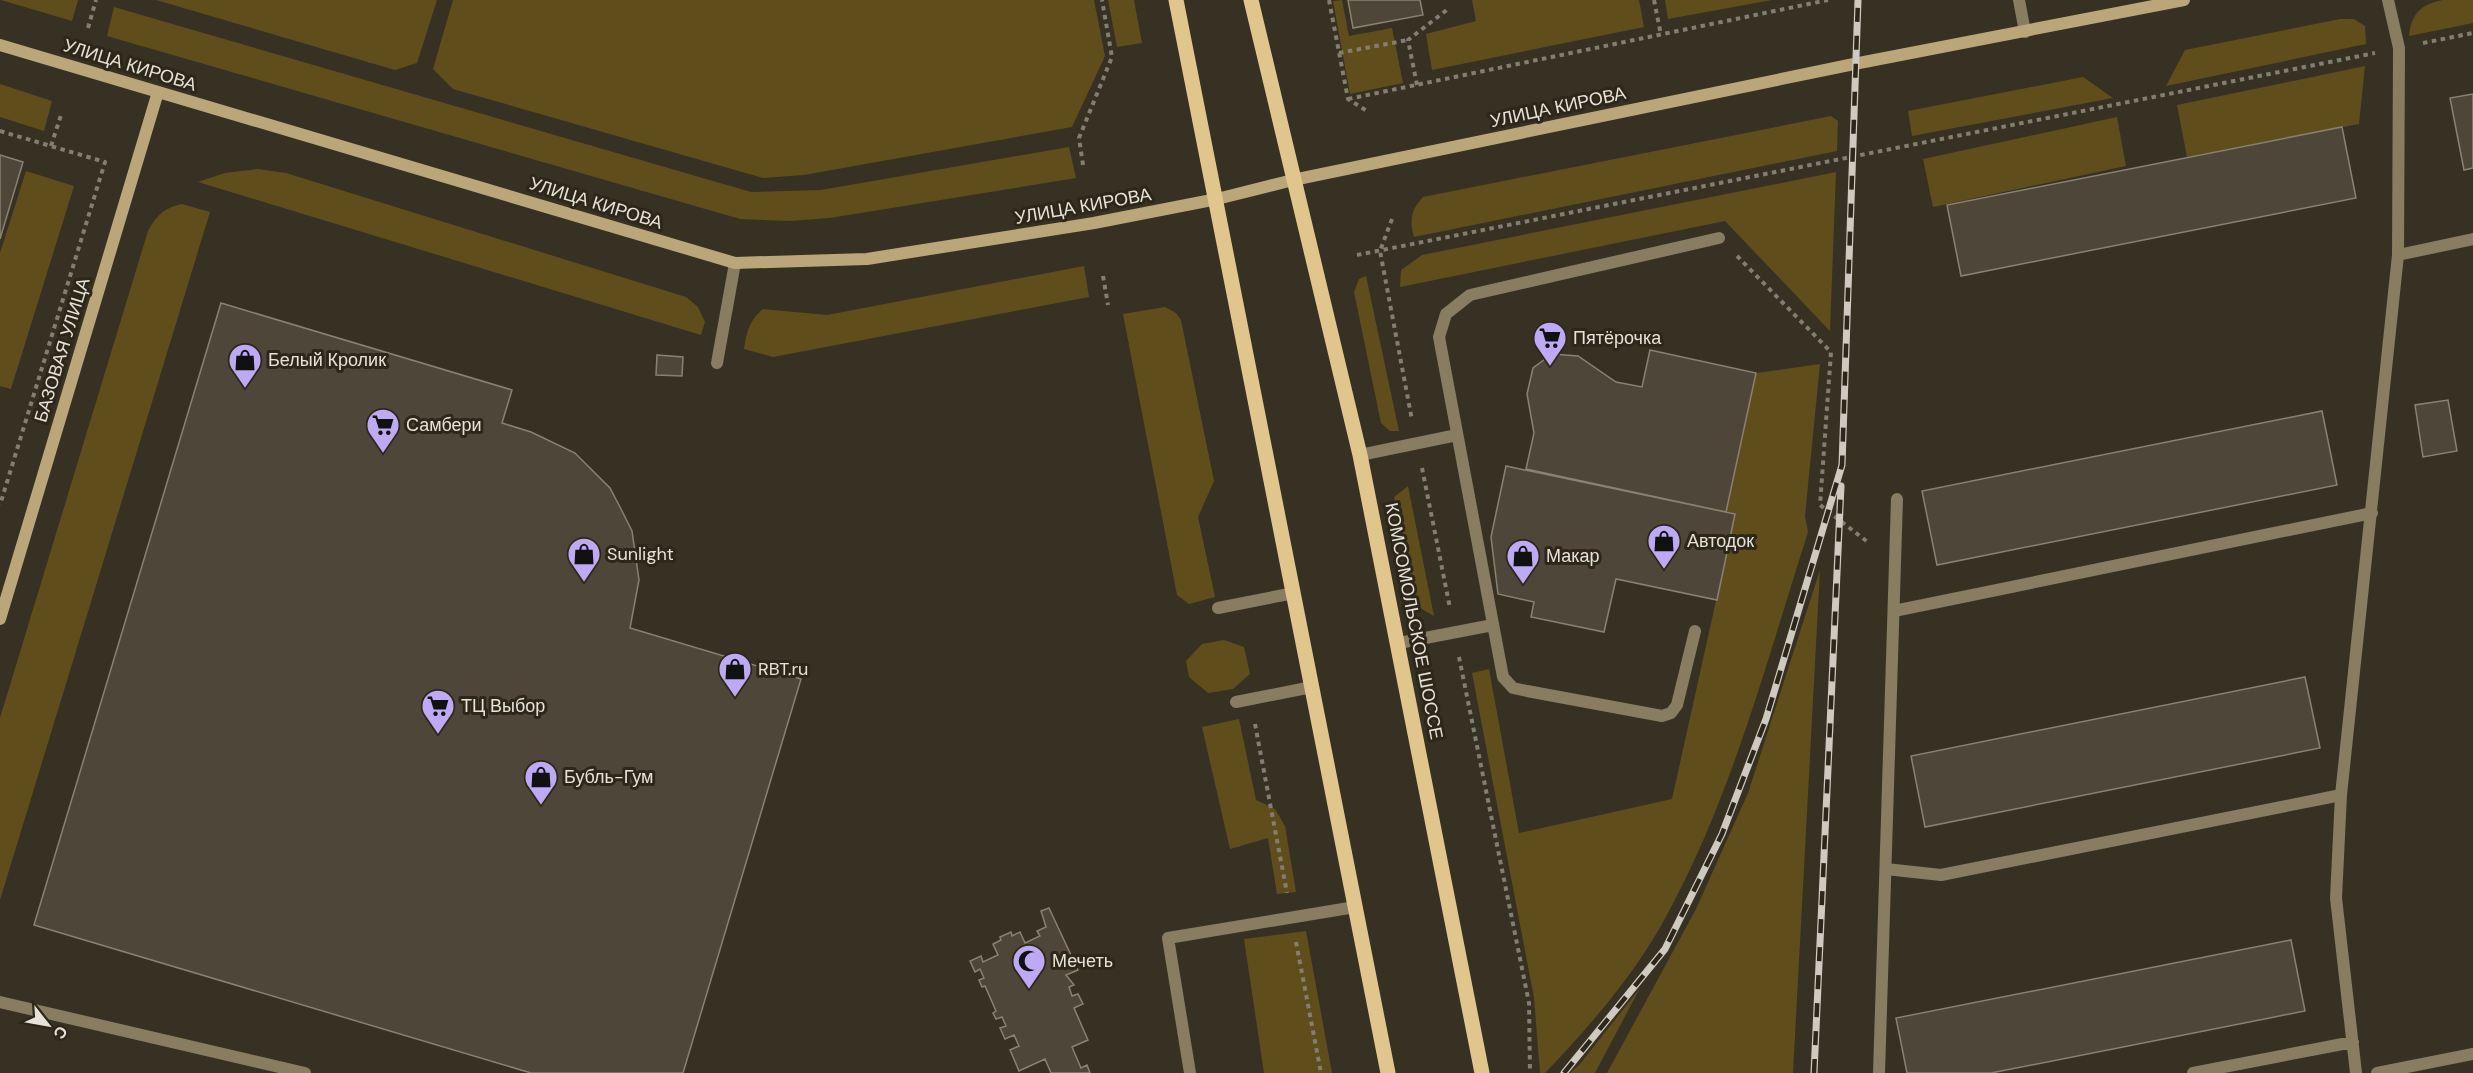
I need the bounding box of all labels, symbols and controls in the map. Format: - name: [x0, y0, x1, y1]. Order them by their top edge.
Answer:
- street label: УЛИЦА КИРОВА: [60, 33, 200, 97]
- street label: УЛИЦА КИРОВА: [1488, 81, 1628, 133]
- street label: УЛИЦА КИРОВА: [526, 171, 666, 235]
- street label: УЛИЦА КИРОВА: [1013, 182, 1153, 230]
- street label: БАЗОВАЯ УЛИЦА: [29, 275, 95, 425]
- supermarket icon: Пятёрочка: [1532, 320, 1568, 367]
- place label: Пятёрочка: [1573, 326, 1662, 350]
- shop icon: Белый Кролик: [227, 342, 263, 389]
- place label: Белый Кролик: [268, 348, 386, 372]
- supermarket icon: Самбери: [365, 407, 401, 454]
- place label: Самбери: [406, 413, 482, 437]
- street label: КОМСОМОЛЬСКОЕ ШОССЕ: [1379, 501, 1449, 741]
- shop icon: Автодок: [1646, 523, 1682, 570]
- place label: Автодок: [1687, 529, 1754, 553]
- shop icon: Sunlight: [566, 536, 602, 583]
- shop icon: Макар: [1505, 538, 1541, 585]
- place label: Sunlight: [607, 542, 674, 566]
- place label: Макар: [1546, 544, 1600, 568]
- shop icon: RBT.ru: [717, 651, 753, 698]
- place label: RBT.ru: [758, 657, 808, 681]
- supermarket icon: ТЦ Выбор: [420, 688, 456, 735]
- place label: ТЦ Выбор: [461, 694, 545, 718]
- shop icon: Бубль-Гум: [523, 759, 559, 806]
- place label: Бубль-Гум: [564, 765, 653, 789]
- mosque icon: Мечеть: [1011, 943, 1047, 990]
- place label: Мечеть: [1052, 949, 1113, 973]
- north arrow: [18, 995, 78, 1055]
- text: С: [48, 1022, 72, 1043]

